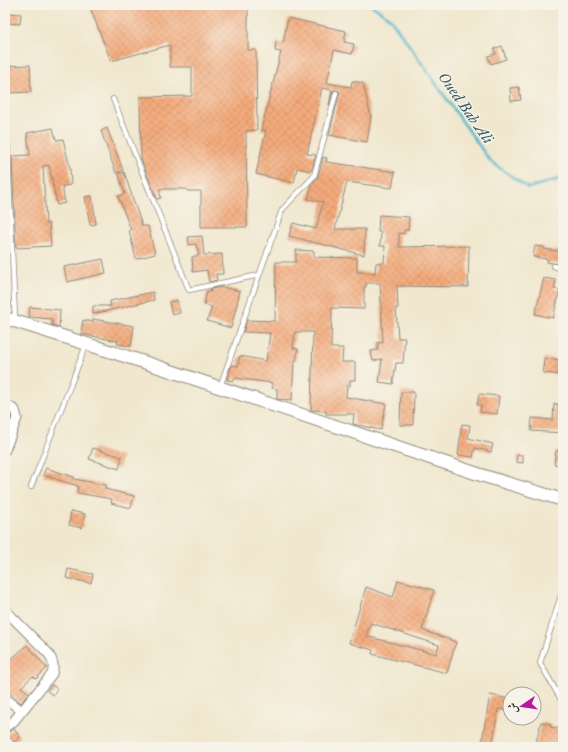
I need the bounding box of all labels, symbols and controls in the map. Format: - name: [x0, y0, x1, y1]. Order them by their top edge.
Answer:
- water label: Oued Bab Ali: [435, 69, 498, 148]
- north arrow: [502, 686, 542, 726]
- text: ش: [505, 701, 520, 715]

